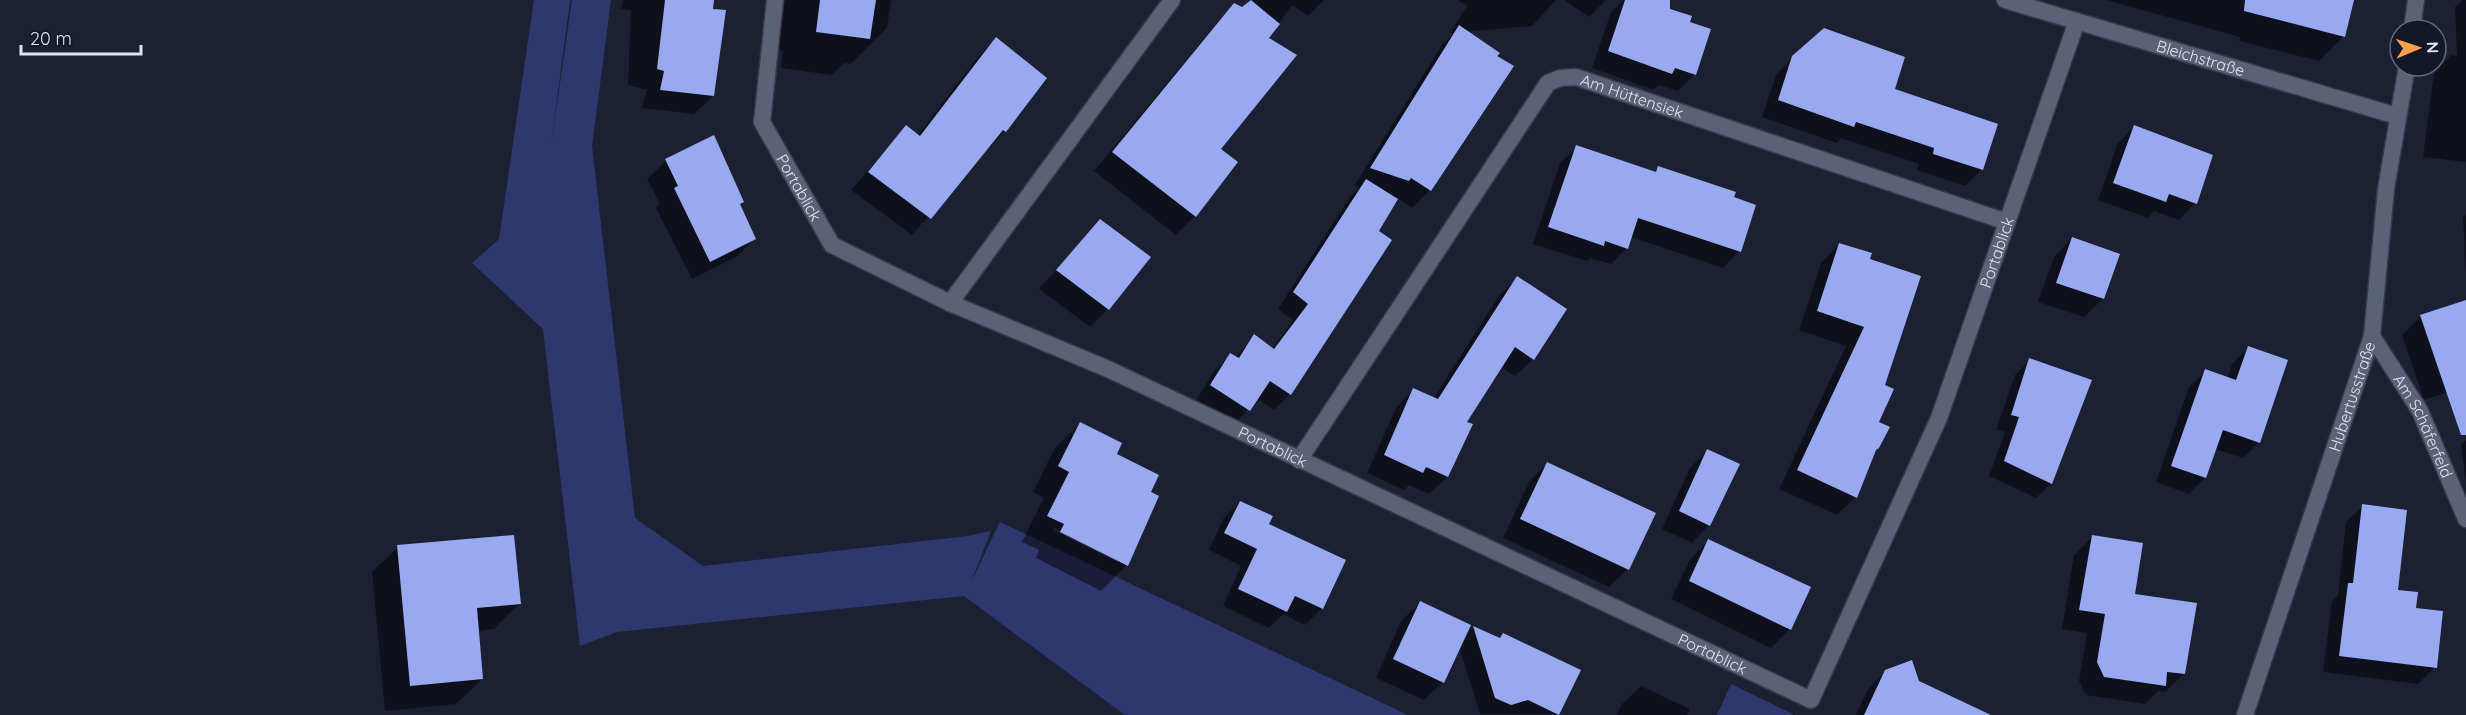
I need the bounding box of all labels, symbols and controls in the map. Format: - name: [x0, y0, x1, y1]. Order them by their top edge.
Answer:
- scale bar: [21, 18, 141, 56]
- north arrow: [2388, 18, 2448, 78]
- text: 20 m: [30, 27, 72, 50]
- street label: Bleichstraße: [2154, 35, 2247, 80]
- text: N: [2423, 41, 2443, 54]
- street label: Am Hüttensiek: [1578, 69, 1686, 123]
- street label: Portablick: [772, 150, 826, 225]
- street label: Portablick: [1975, 214, 2018, 291]
- street label: Hubertusstraße: [2324, 339, 2380, 454]
- street label: Am Schäferfeld: [2389, 371, 2457, 481]
- street label: Portablick: [1235, 422, 1311, 471]
- street label: Portablick: [1675, 629, 1750, 678]

